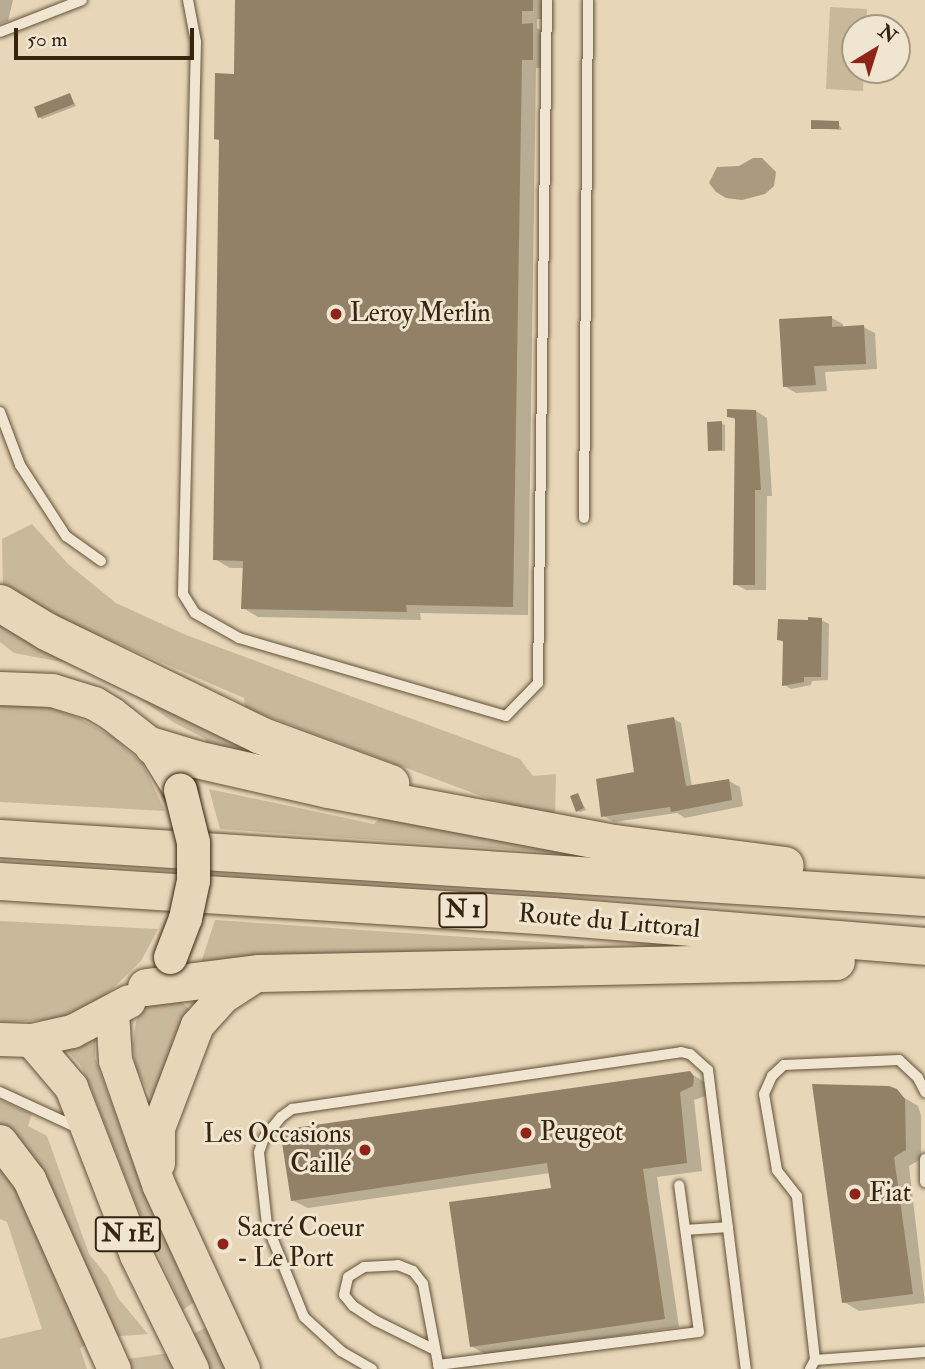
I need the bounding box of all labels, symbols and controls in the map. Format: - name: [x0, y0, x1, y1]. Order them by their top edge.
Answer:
- scale bar: [18, 14, 198, 58]
- north arrow: [841, 14, 911, 84]
- text: N: [874, 19, 902, 49]
- text: 50 m: [27, 26, 68, 53]
- place label: Leroy Merlin: [350, 298, 491, 330]
- marker: Leroy Merlin: [328, 306, 344, 322]
- road number: N 1: [437, 890, 489, 930]
- street label: Route du Littoral: [517, 898, 701, 946]
- place label: Peugeot: [540, 1117, 623, 1149]
- place label: Les Occasions Caillé: [204, 1119, 351, 1180]
- marker: Peugeot: [518, 1125, 534, 1141]
- marker: Les Occasions Caillé: [357, 1142, 373, 1158]
- place label: Fiat: [869, 1178, 911, 1210]
- marker: Fiat: [847, 1186, 863, 1202]
- place label: Sacré Coeur - Le Port: [237, 1213, 364, 1274]
- road number: N 1E: [95, 1214, 161, 1254]
- marker: Sacré Coeur - Le Port: [215, 1236, 231, 1252]

